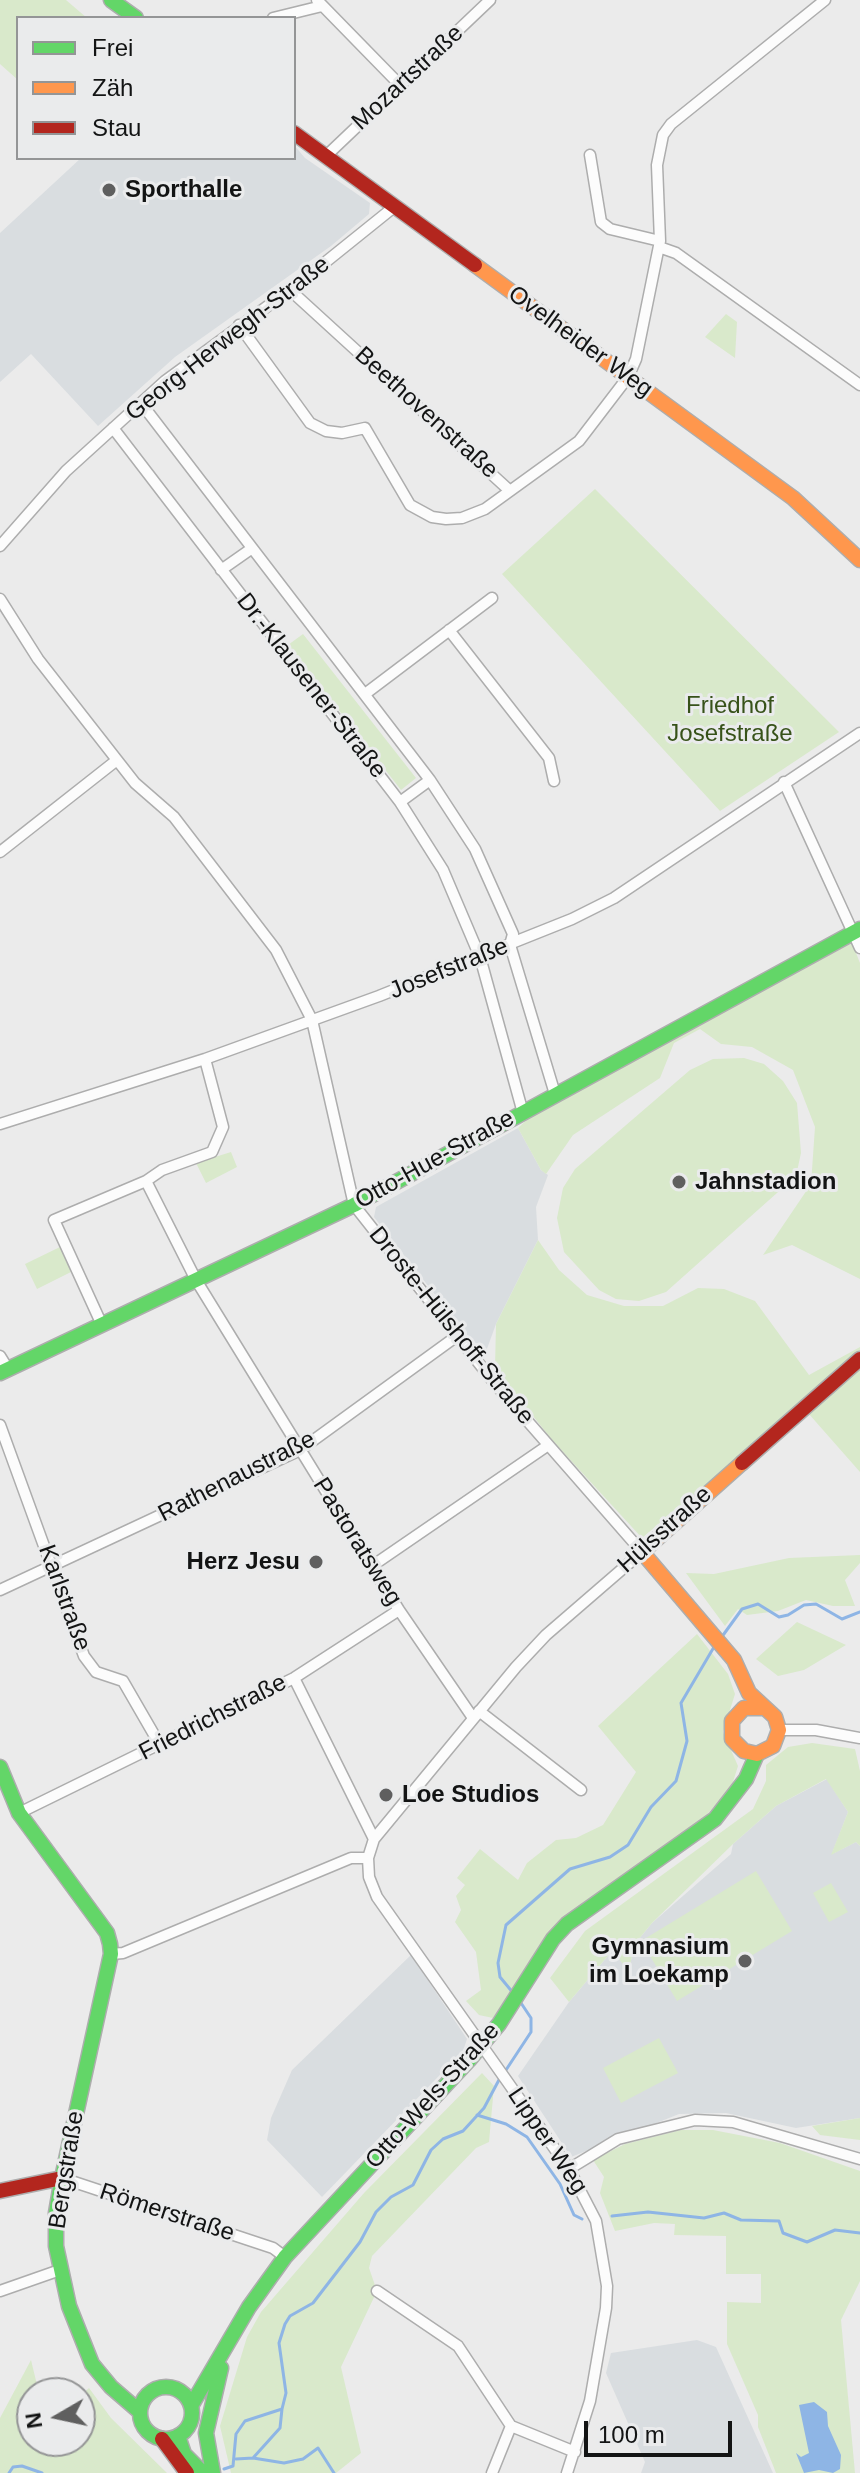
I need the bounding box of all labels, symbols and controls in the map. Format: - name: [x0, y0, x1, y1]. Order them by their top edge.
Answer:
- legend: [16, 16, 296, 160]
- street label: Mozartstraße: [346, 19, 470, 137]
- text: Frei: [92, 34, 133, 61]
- text: Zäh: [92, 74, 133, 101]
- text: Stau: [92, 114, 141, 141]
- place label: Sporthalle: [125, 176, 242, 204]
- marker: Sporthalle: [100, 181, 118, 199]
- street label: Georg-Herwegh-Straße: [120, 250, 336, 428]
- street label: Ovelheider Weg: [502, 280, 658, 404]
- street label: Beethovenstraße: [348, 341, 504, 485]
- street label: Dr.-Klausener-Straße: [230, 588, 392, 784]
- park label: Friedhof Josefstraße: [667, 692, 793, 748]
- street label: Josefstraße: [385, 932, 513, 1006]
- street label: Otto-Hue-Straße: [350, 1104, 520, 1216]
- place label: Jahnstadion: [695, 1168, 836, 1196]
- marker: Jahnstadion: [670, 1173, 688, 1191]
- street label: Droste-Hülshoff-Straße: [362, 1221, 540, 1431]
- street label: Rathenaustraße: [154, 1425, 320, 1529]
- street label: Pastoratsweg: [306, 1473, 408, 1611]
- street label: Hülsstraße: [612, 1480, 718, 1580]
- street label: Karlstraße: [32, 1541, 96, 1655]
- place label: Herz Jesu: [187, 1548, 300, 1576]
- marker: Herz Jesu: [307, 1553, 325, 1571]
- street label: Friedrichstraße: [135, 1669, 291, 1767]
- place label: Loe Studios: [402, 1781, 539, 1809]
- marker: Loe Studios: [377, 1786, 395, 1804]
- place label: Gymnasium im Loekamp: [589, 1933, 729, 1989]
- marker: Gymnasium im Loekamp: [736, 1952, 754, 1970]
- street label: Otto-Wels-Straße: [360, 2017, 506, 2175]
- street label: Lipper Weg: [501, 2082, 593, 2200]
- street label: Bergstraße: [43, 2109, 91, 2231]
- street label: Römerstraße: [96, 2178, 238, 2248]
- north arrow: [16, 2377, 96, 2457]
- scale bar: [588, 2405, 736, 2455]
- text: N: [20, 2411, 47, 2430]
- text: 100 m: [598, 2421, 665, 2448]

